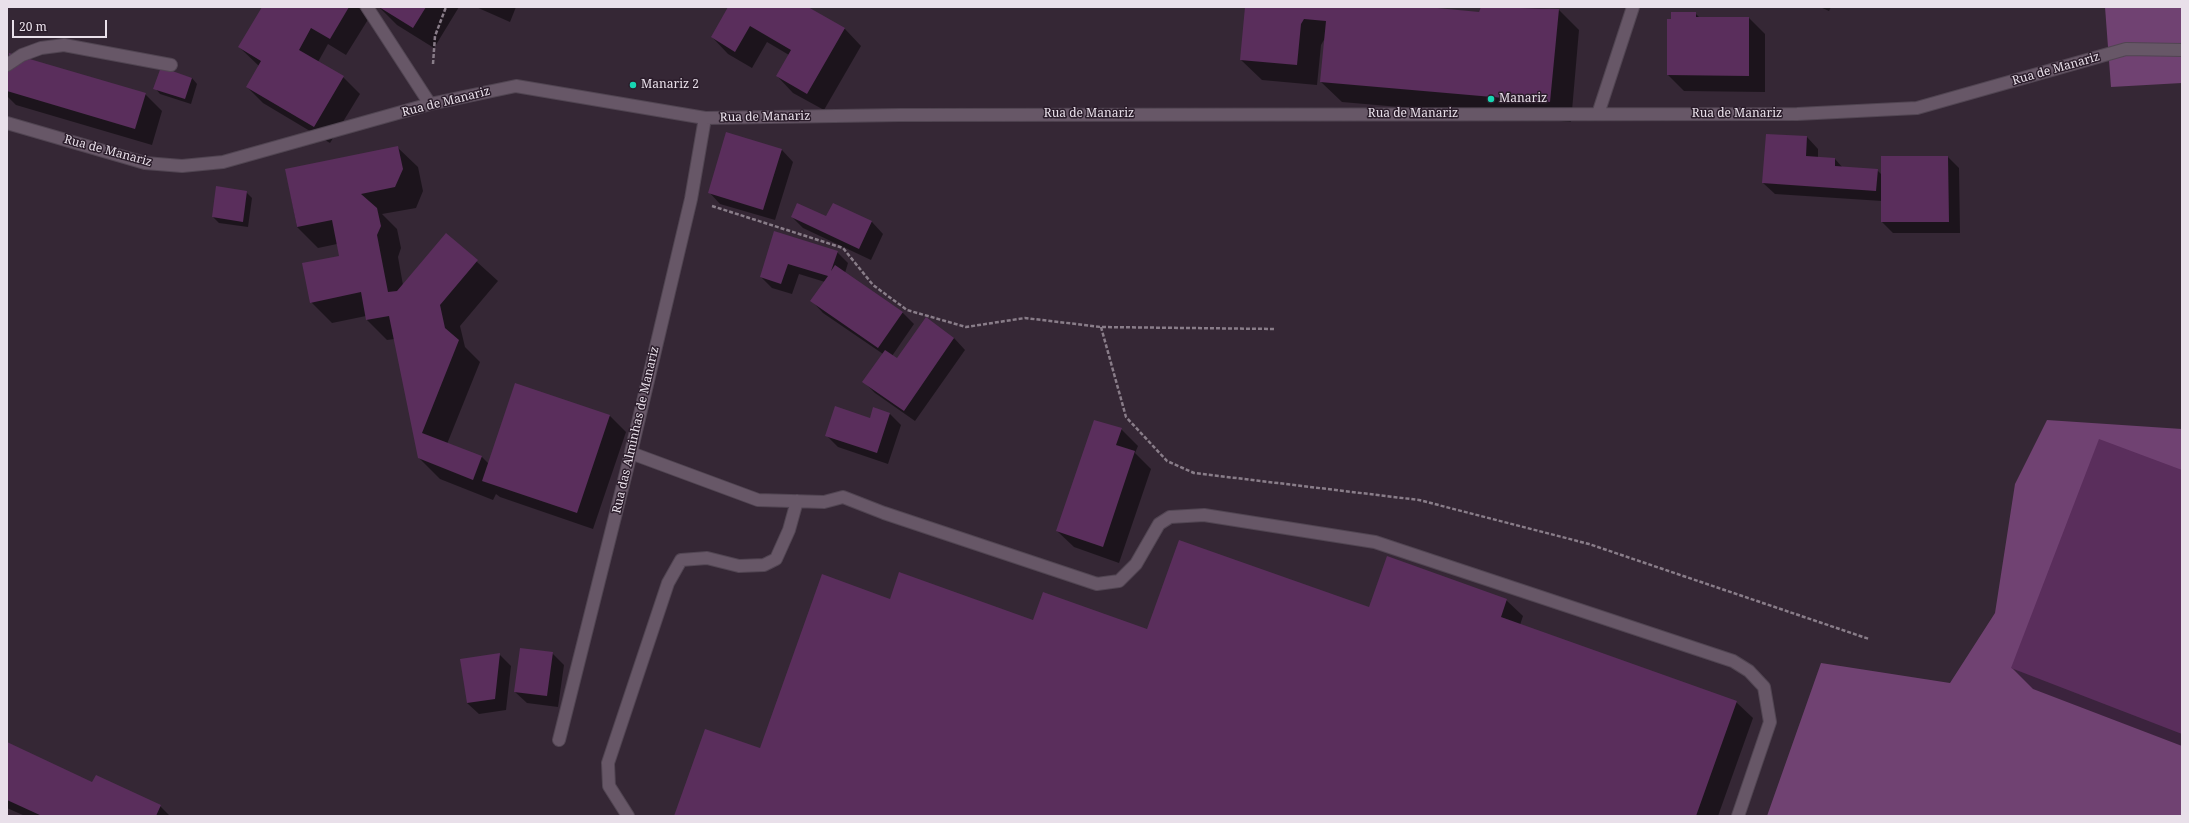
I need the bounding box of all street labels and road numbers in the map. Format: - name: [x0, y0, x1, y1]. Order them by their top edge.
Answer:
- street label: Rua de Manariz: [2011, 50, 2101, 88]
- street label: Rua de Manariz: [400, 84, 492, 120]
- street label: Rua de Manariz: [1044, 107, 1134, 121]
- street label: Rua de Manariz: [1368, 107, 1458, 121]
- street label: Rua de Manariz: [1692, 107, 1782, 121]
- street label: Rua de Manariz: [720, 109, 810, 125]
- street label: Rua de Manariz: [62, 132, 154, 170]
- street label: Rua das Alminhas de Manariz: [610, 345, 662, 515]

